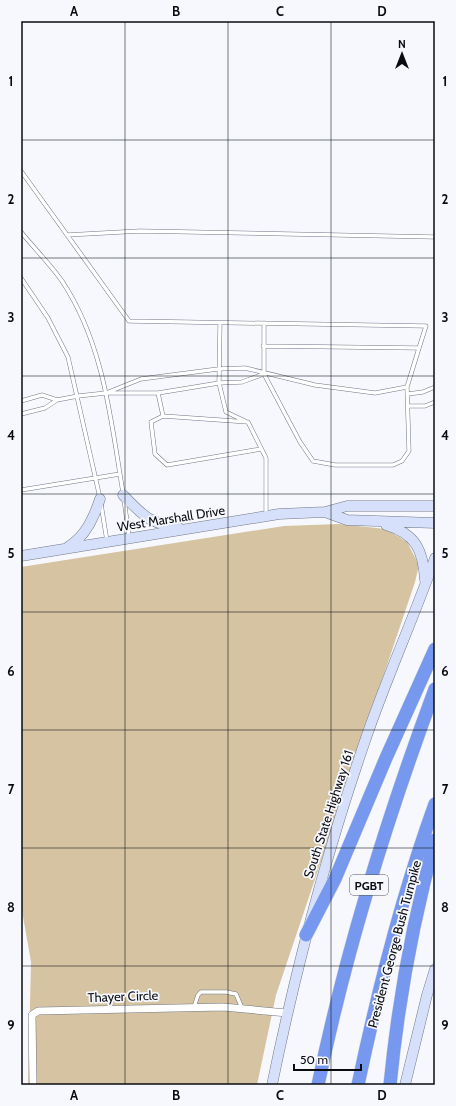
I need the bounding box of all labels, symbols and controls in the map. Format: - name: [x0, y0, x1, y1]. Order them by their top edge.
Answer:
- text: A: [70, 3, 79, 19]
- text: B: [172, 3, 180, 19]
- text: C: [276, 3, 284, 19]
- text: D: [377, 3, 387, 19]
- north arrow: [382, 34, 422, 74]
- text: N: [398, 37, 406, 51]
- text: 1: [9, 73, 13, 89]
- text: 1: [443, 73, 447, 89]
- text: 2: [8, 191, 15, 207]
- text: 2: [442, 191, 449, 207]
- text: 3: [7, 309, 15, 325]
- text: 3: [441, 309, 449, 325]
- text: 4: [7, 427, 15, 443]
- text: 4: [441, 427, 449, 443]
- street label: West Marshall Drive: [116, 502, 226, 534]
- text: 5: [8, 545, 15, 561]
- text: 5: [442, 545, 449, 561]
- text: 6: [7, 663, 15, 679]
- text: 6: [441, 663, 449, 679]
- street label: South State Highway 161: [300, 748, 356, 880]
- text: 7: [8, 781, 15, 797]
- text: 7: [442, 781, 449, 797]
- street label: President George Bush Turnpike: [364, 858, 424, 1030]
- road number: PGBT: [350, 875, 388, 895]
- text: 8: [7, 899, 15, 915]
- text: 8: [441, 899, 449, 915]
- street label: Thayer Circle: [87, 987, 159, 1005]
- text: 9: [7, 1017, 15, 1033]
- text: 9: [441, 1017, 449, 1033]
- scale bar: [294, 1046, 361, 1072]
- text: 50 m: [300, 1052, 328, 1067]
- text: A: [70, 1087, 79, 1103]
- text: B: [172, 1087, 180, 1103]
- text: C: [276, 1087, 284, 1103]
- text: D: [377, 1087, 387, 1103]

